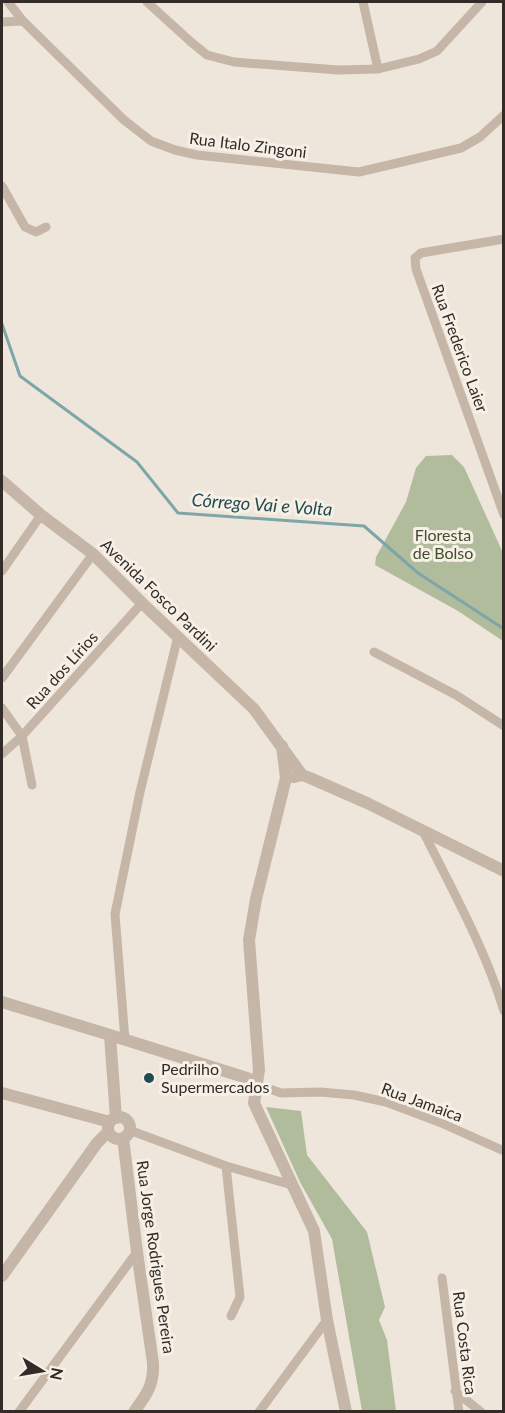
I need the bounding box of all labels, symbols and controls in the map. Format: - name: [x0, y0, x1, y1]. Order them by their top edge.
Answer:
- street label: Rua Italo Zingoni: [188, 128, 308, 161]
- street label: Rua Frederico Laier: [428, 281, 493, 415]
- water label: Córrego Vai e Volta: [191, 488, 333, 520]
- park label: Floresta de Bolso: [413, 525, 473, 562]
- street label: Avenida Fosco Pardini: [97, 534, 221, 655]
- street label: Rua dos Lírios: [22, 627, 101, 712]
- place label: Pedrilho Supermercados: [161, 1059, 269, 1096]
- marker: Pedrilho Supermercados: [142, 1071, 156, 1085]
- street label: Rua Jamaica: [379, 1078, 465, 1125]
- street label: Rua Jorge Rodrigues Pereira: [134, 1159, 179, 1355]
- street label: Rua Costa Rica: [450, 1290, 481, 1396]
- north arrow: [12, 1341, 72, 1401]
- text: N: [47, 1366, 68, 1382]

